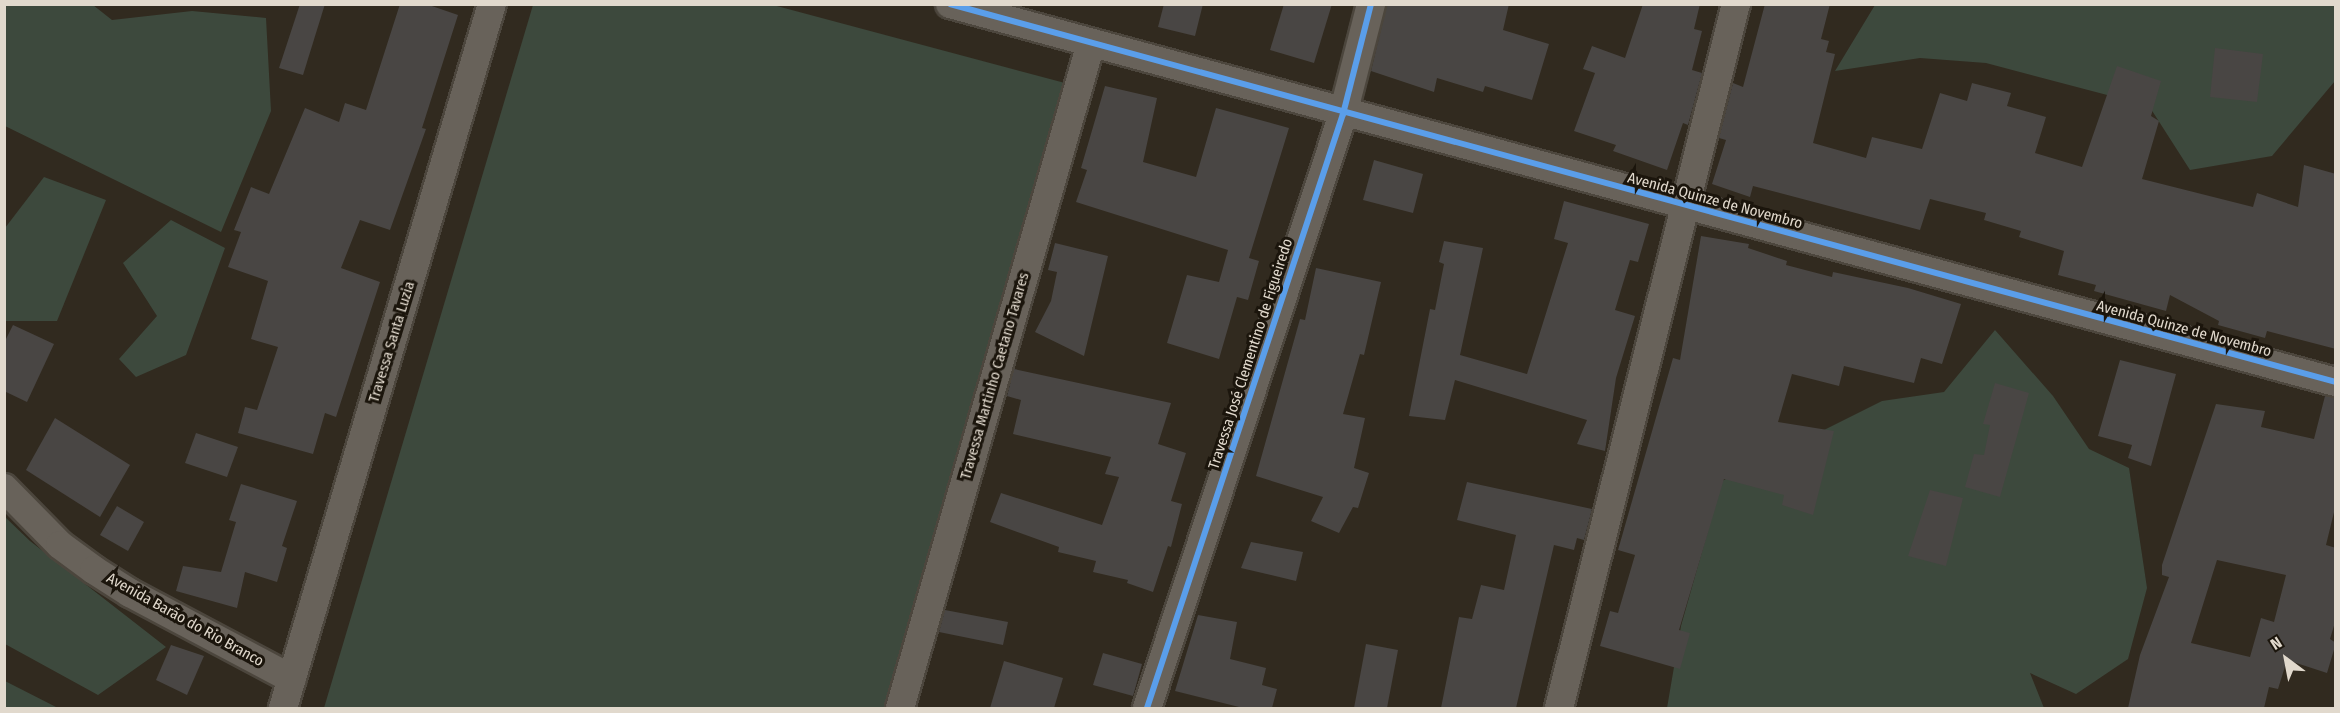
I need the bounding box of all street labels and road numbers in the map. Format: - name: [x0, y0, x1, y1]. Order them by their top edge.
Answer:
- street label: Avenida Quinze de Novembro: [1626, 169, 1804, 233]
- street label: Travessa José Clementino de Figueiredo: [1205, 236, 1297, 472]
- street label: Travessa Martinho Caetano Tavares: [957, 270, 1033, 482]
- street label: Travessa Santa Luzia: [365, 279, 419, 405]
- street label: Avenida Quinze de Novembro: [2095, 297, 2273, 361]
- street label: Avenida Barão do Rio Branco: [103, 569, 267, 671]

